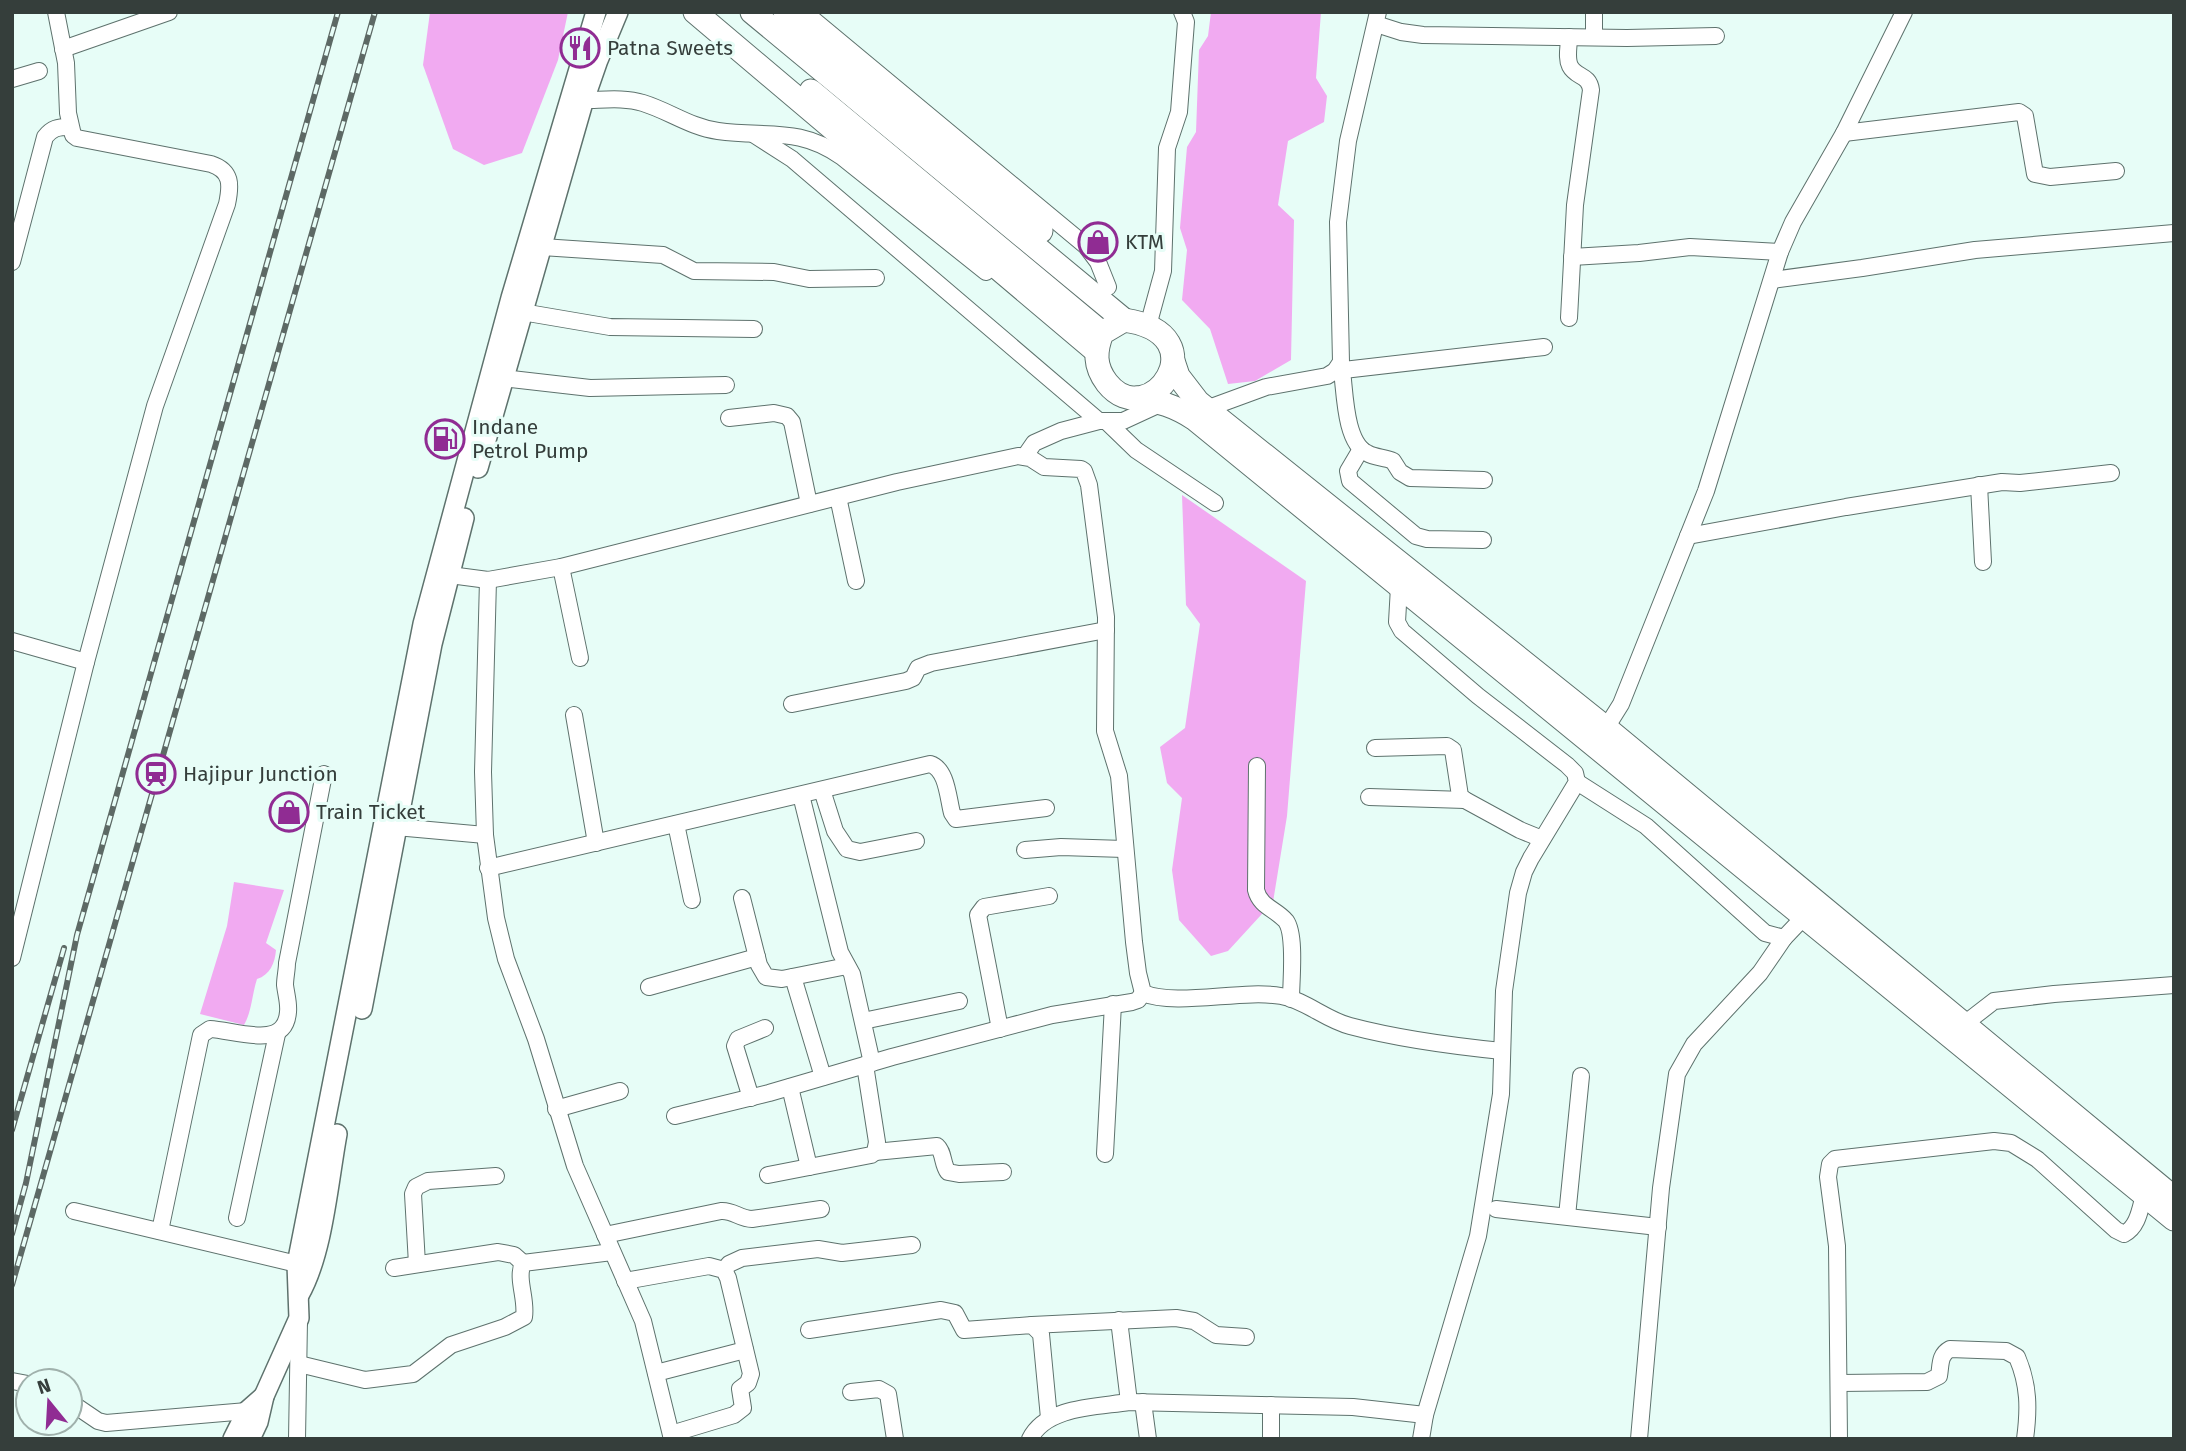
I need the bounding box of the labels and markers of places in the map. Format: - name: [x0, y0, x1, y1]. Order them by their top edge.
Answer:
- restaurant icon: Patna Sweets: [559, 27, 601, 69]
- place label: Patna Sweets: [607, 35, 733, 61]
- shop icon: KTM: [1077, 221, 1119, 263]
- place label: KTM: [1125, 229, 1164, 255]
- place label: Indane Petrol Pump: [472, 414, 588, 464]
- fuel station icon: Indane Petrol Pump: [424, 418, 466, 460]
- station icon: Hajipur Junction: [135, 753, 177, 795]
- place label: Hajipur Junction: [183, 761, 338, 787]
- shop icon: Train Ticket: [268, 791, 310, 833]
- place label: Train Ticket: [316, 799, 426, 825]

